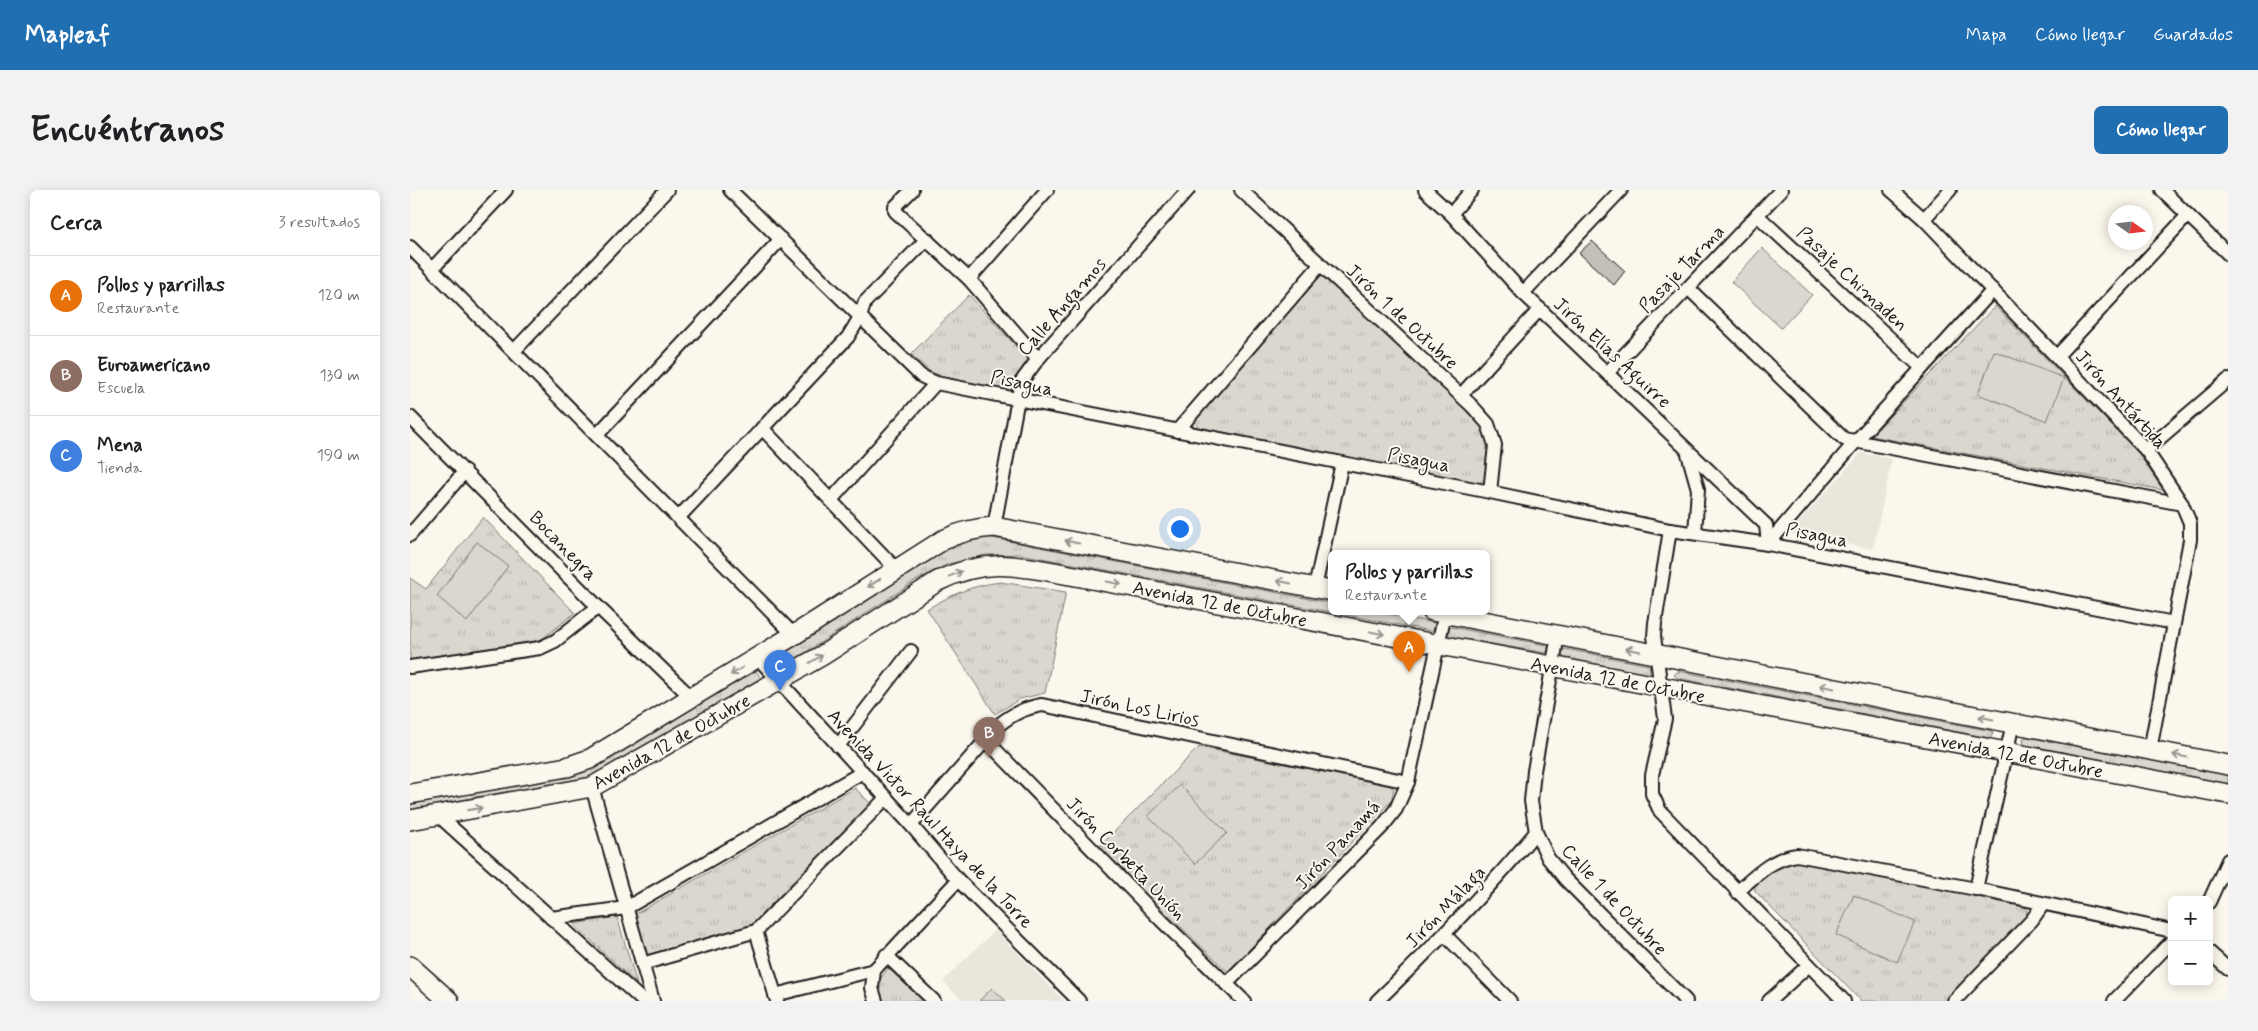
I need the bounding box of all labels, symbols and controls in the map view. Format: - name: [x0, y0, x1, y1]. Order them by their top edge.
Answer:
- text: Mapleaf: [25, 20, 110, 51]
- text: Mapa: [1966, 23, 2007, 47]
- text: Cómo llegar: [2035, 23, 2125, 47]
- text: Guardados: [2153, 23, 2233, 47]
- button: Cómo llegar: [2094, 106, 2228, 154]
- text: Encuéntranos: [30, 107, 225, 153]
- north arrow: [2108, 205, 2153, 250]
- text: Cerca: [50, 209, 103, 237]
- text: 3 resultados: [279, 212, 360, 233]
- street label: Pasaje Tarma: [1634, 220, 1731, 319]
- street label: Pasaje Chimaden: [1790, 221, 1913, 338]
- street label: Calle Angamos: [1012, 252, 1115, 364]
- street label: Jirón 1 de Octubre: [1341, 259, 1463, 376]
- text: Pollos y parrillas: [97, 273, 225, 298]
- text: A: [61, 285, 71, 306]
- text: 120 m: [318, 285, 360, 306]
- street label: Jirón Elías Aguirre: [1546, 292, 1676, 416]
- text: Restaurante: [97, 298, 179, 319]
- street label: Jirón Antártida: [2070, 345, 2172, 455]
- text: Euroamericano: [97, 353, 210, 378]
- text: B: [61, 365, 71, 386]
- text: 130 m: [319, 365, 360, 386]
- street label: Pisagua: [988, 365, 1055, 404]
- text: Escuela: [97, 378, 145, 399]
- text: Mena: [97, 433, 142, 458]
- street label: Pisagua: [1385, 442, 1452, 481]
- text: C: [60, 445, 72, 466]
- text: 190 m: [317, 445, 360, 466]
- text: Tienda: [97, 458, 142, 479]
- street label: Bocanegra: [523, 506, 602, 587]
- your location: [1167, 516, 1193, 542]
- street label: Pisagua: [1783, 517, 1850, 556]
- one-way arrow: [1065, 537, 1081, 546]
- popup: [1328, 550, 1490, 615]
- text: Pollos y parrillas: [1345, 560, 1473, 585]
- one-way arrow: [947, 569, 962, 578]
- street label: Avenida 12 de Octubre: [1130, 575, 1309, 634]
- one-way arrow: [1276, 577, 1292, 587]
- one-way arrow: [867, 579, 881, 589]
- one-way arrow: [1106, 579, 1122, 588]
- text: Restaurante: [1345, 585, 1427, 606]
- one-way arrow: [1369, 629, 1385, 638]
- pin: A: [1393, 631, 1425, 672]
- one-way arrow: [1625, 644, 1641, 654]
- pin: C: [764, 650, 796, 691]
- street label: Avenida 12 de Octubre: [1528, 651, 1707, 710]
- one-way arrow: [809, 653, 823, 663]
- one-way arrow: [730, 666, 744, 676]
- one-way arrow: [1819, 682, 1835, 692]
- street label: Jirón Los Lirios: [1078, 684, 1202, 733]
- street label: Avenida 12 de Octubre: [588, 688, 755, 796]
- street label: Avenida Victor Raul Haya de la Torre: [821, 704, 1039, 934]
- one-way arrow: [1979, 713, 1995, 722]
- pin: B: [973, 717, 1005, 758]
- street label: Avenida 12 de Octubre: [1926, 726, 2105, 785]
- one-way arrow: [2173, 751, 2189, 761]
- street label: Jirón Corbeta Unión: [1061, 792, 1191, 926]
- street label: Jirón Panamá: [1290, 795, 1386, 896]
- one-way arrow: [467, 803, 483, 813]
- street label: Calle 1 de Octubre: [1556, 839, 1672, 961]
- street label: Jirón Málaga: [1400, 860, 1494, 956]
- map controls: [2168, 896, 2213, 986]
- button: +: [2168, 896, 2213, 941]
- button: −: [2168, 941, 2213, 986]

